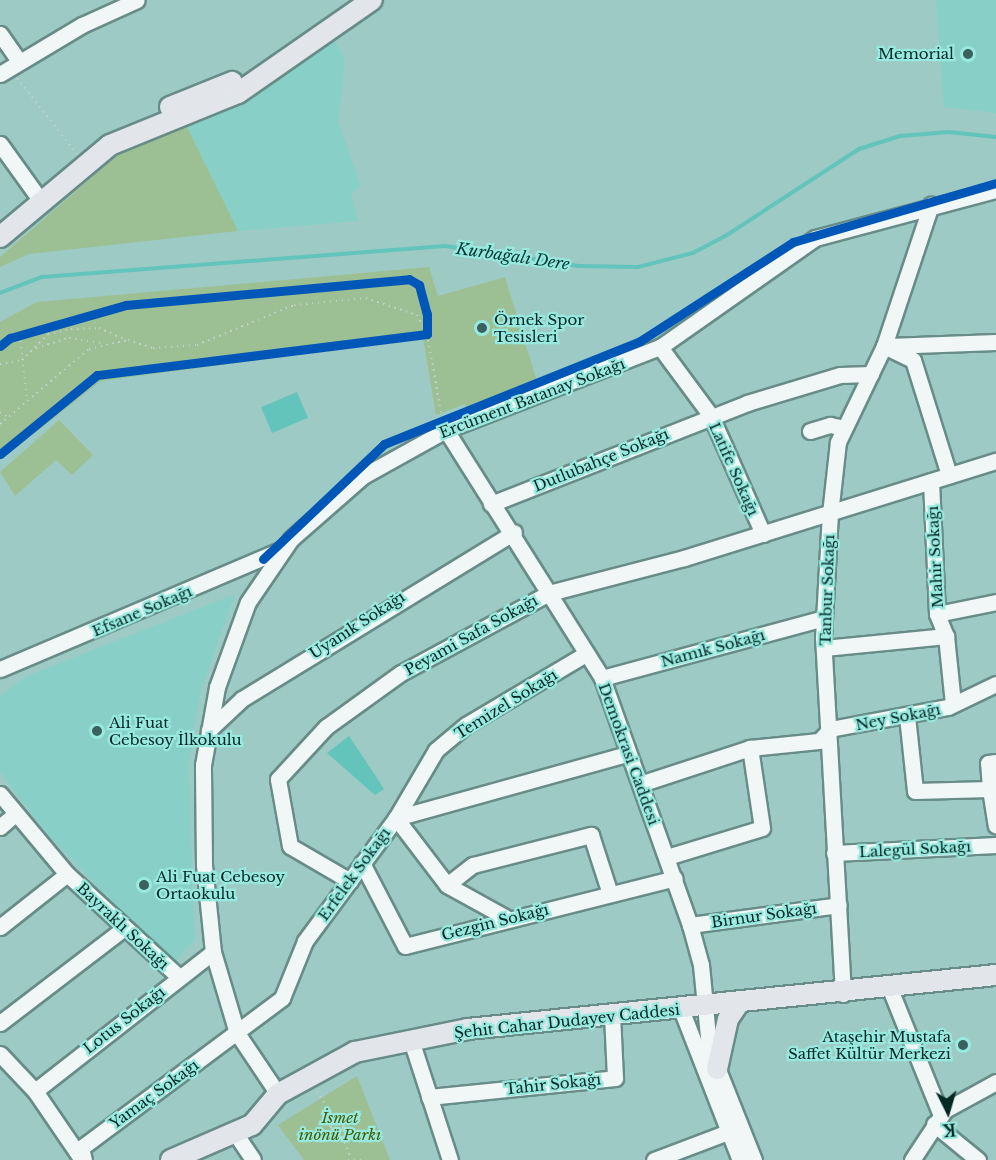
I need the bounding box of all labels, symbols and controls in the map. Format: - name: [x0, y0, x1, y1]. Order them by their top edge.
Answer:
- place label: Memorial: [878, 45, 954, 63]
- marker: Memorial: [959, 45, 977, 63]
- water label: Kurbağalı Dere: [455, 239, 571, 273]
- place label: Örnek Spor Tesisleri: [494, 310, 585, 345]
- marker: Örnek Spor Tesisleri: [475, 321, 489, 335]
- street label: Ercüment Batanay Sokağı: [436, 354, 628, 442]
- street label: Latife Sokağı: [705, 420, 763, 518]
- street label: Dutlubahçe Sokağı: [531, 425, 671, 495]
- street label: Mahir Sokağı: [923, 505, 947, 609]
- street label: Tanbur Sokağı: [816, 534, 838, 646]
- street label: Efsane Sokağı: [89, 582, 195, 640]
- street label: Uyanık Sokağı: [306, 587, 408, 663]
- street label: Peyami Safa Sokağı: [401, 591, 541, 679]
- street label: Namık Sokağı: [659, 625, 767, 671]
- street label: Temizel Sokağı: [451, 665, 561, 743]
- street label: Demokrasi Caddesi: [595, 681, 663, 827]
- street label: Ney Sokağı: [854, 700, 942, 734]
- place label: Ali Fuat Cebesoy İlkokulu: [109, 713, 242, 748]
- marker: Ali Fuat Cebesoy İlkokulu: [90, 724, 104, 738]
- street label: Erfelek Sokağı: [314, 824, 394, 924]
- street label: Lalegül Sokağı: [859, 837, 971, 861]
- place label: Ali Fuat Cebesoy Ortaokulu: [156, 867, 285, 902]
- marker: Ali Fuat Cebesoy Ortaokulu: [137, 878, 151, 892]
- street label: Bayraklı Sokağı: [73, 879, 173, 973]
- street label: Birnur Sokağı: [710, 899, 818, 931]
- street label: Gezgin Sokağı: [440, 900, 550, 944]
- street label: Lotus Sokağı: [80, 983, 168, 1057]
- street label: Şehit Cahar Dudayev Caddesi: [453, 1000, 681, 1042]
- place label: Ataşehir Mustafa Saffet Kültür Merkezi: [788, 1027, 951, 1062]
- marker: Ataşehir Mustafa Saffet Kültür Merkezi: [956, 1038, 970, 1052]
- street label: Yamaç Sokağı: [106, 1056, 202, 1132]
- street label: Tahir Sokağı: [504, 1070, 602, 1098]
- north arrow: [918, 1082, 978, 1142]
- park label: İsmet inönü Parkı: [299, 1108, 381, 1143]
- text: K: [942, 1119, 957, 1140]

